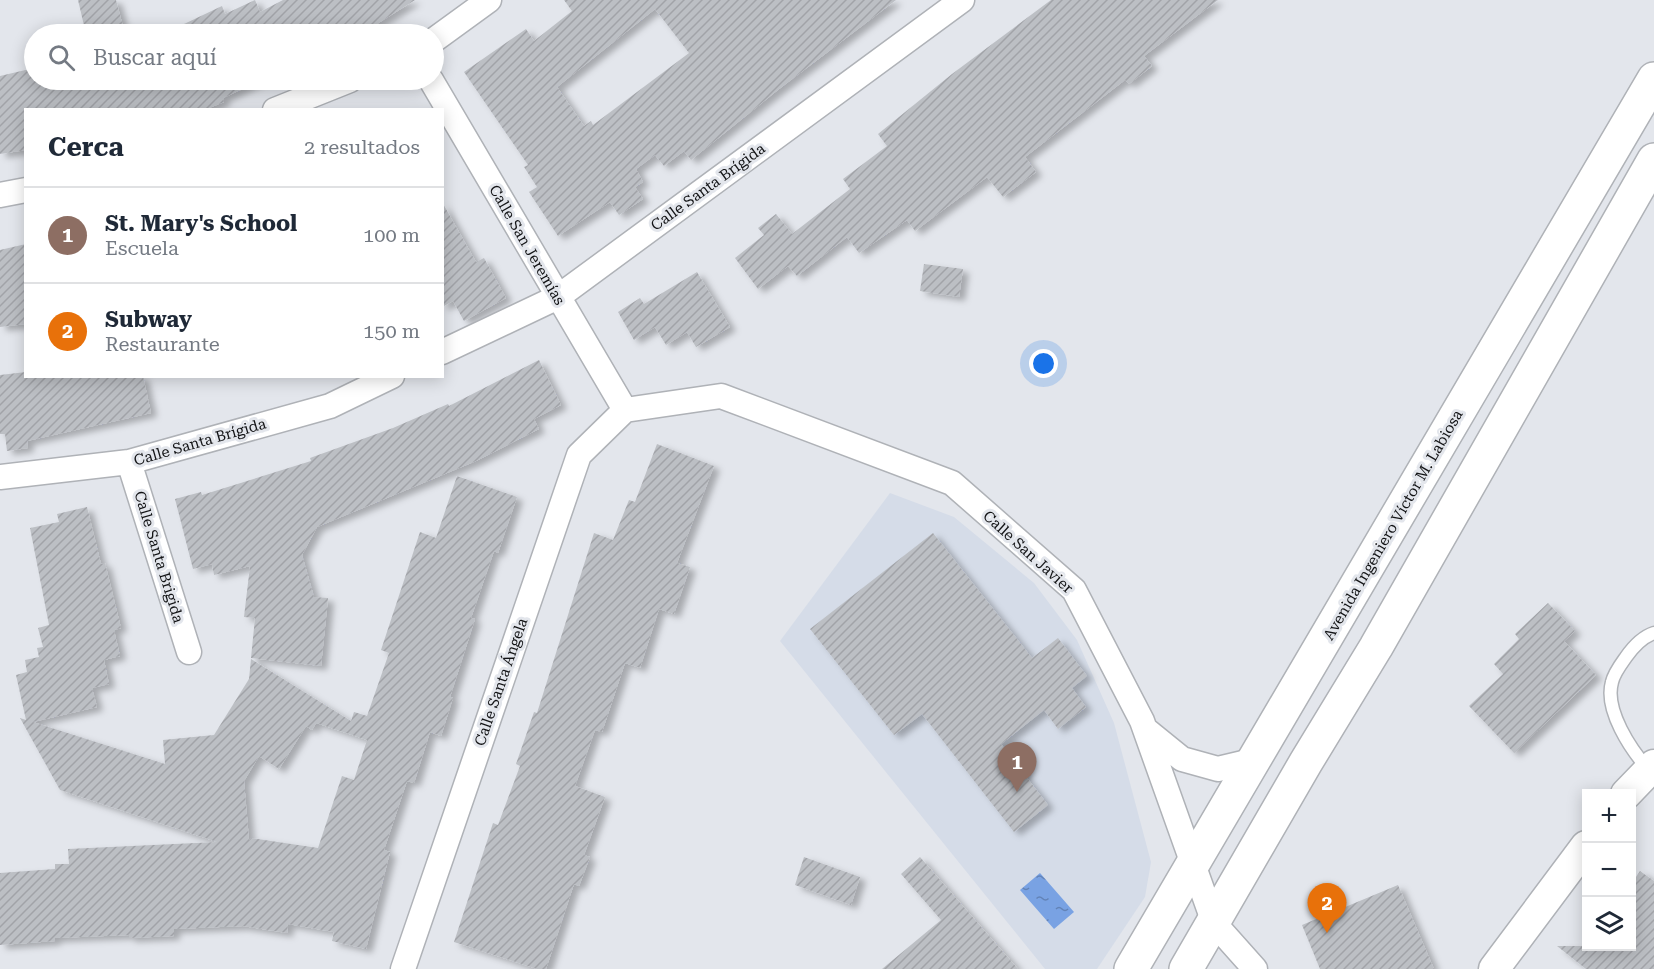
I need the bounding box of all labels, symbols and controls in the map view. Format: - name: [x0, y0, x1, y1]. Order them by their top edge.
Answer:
- search box: [24, 24, 444, 90]
- icon: search: [45, 41, 78, 74]
- text: Buscar aquí: [93, 45, 217, 70]
- text: Cerca: [48, 132, 124, 162]
- text: 2 resultados: [304, 135, 420, 159]
- street label: Calle Santa Brígida: [647, 139, 769, 235]
- street label: Calle San Jeremías: [485, 182, 569, 308]
- text: St. Mary's School: [105, 211, 297, 236]
- text: 1: [62, 223, 73, 247]
- text: 100 m: [363, 223, 420, 247]
- text: Escuela: [105, 236, 179, 260]
- text: Subway: [105, 307, 192, 332]
- text: 2: [62, 319, 73, 343]
- text: 150 m: [363, 319, 420, 343]
- text: Restaurante: [105, 332, 220, 356]
- your location: [1029, 349, 1058, 378]
- street label: Avenida Ingeniero Víctor M. Labiosa: [1320, 407, 1466, 643]
- street label: Calle Santa Brígida: [132, 414, 268, 470]
- street label: Calle Santa Brigida: [130, 489, 188, 625]
- street label: Calle San Javier: [979, 507, 1077, 597]
- street label: Calle Santa Ángela: [471, 616, 531, 748]
- pin: 1: [998, 742, 1036, 792]
- map controls: [1582, 789, 1636, 951]
- button: +: [1582, 789, 1636, 843]
- button: −: [1582, 843, 1636, 897]
- pin: 2: [1308, 884, 1346, 933]
- button: layers: [1582, 897, 1636, 951]

